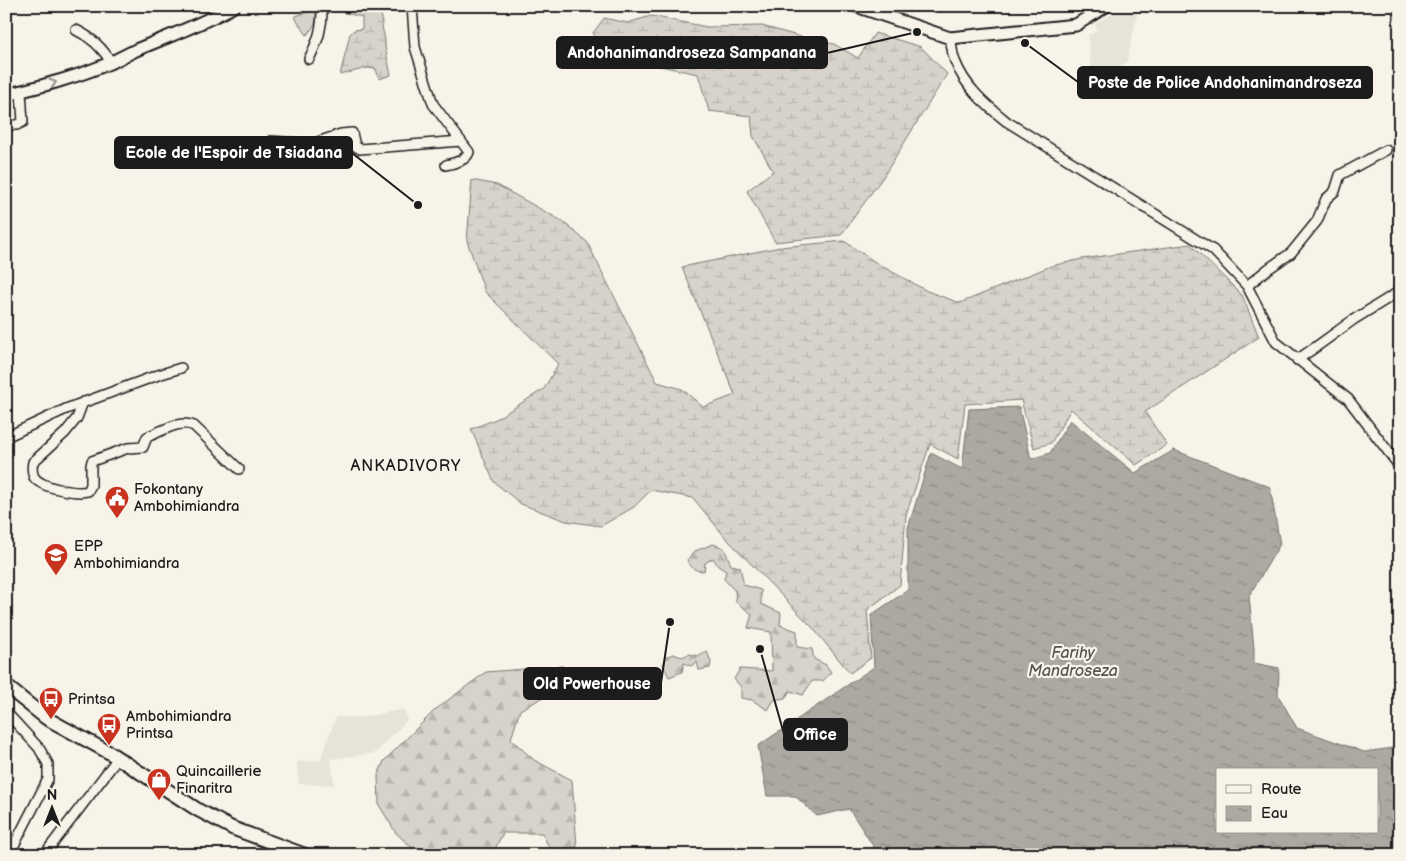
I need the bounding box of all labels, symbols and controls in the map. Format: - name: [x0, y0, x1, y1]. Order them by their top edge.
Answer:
- callout: Andohanimandroseza Sampanana: [557, 37, 827, 68]
- text: Andohanimandroseza Sampanana: [566, 44, 817, 63]
- callout: Poste de Police Andohanimandroseza: [1078, 67, 1372, 98]
- text: Poste de Police Andohanimandroseza: [1088, 74, 1362, 93]
- one-way arrow: [49, 79, 57, 89]
- callout: Ecole de l'Espoir de Tsiadana: [115, 137, 352, 168]
- text: Ecole de l'Espoir de Tsiadana: [126, 144, 342, 163]
- district label: ANKADIVORY: [351, 457, 461, 476]
- place label: Fokontany Ambohimiandra: [134, 480, 240, 516]
- public building icon: Fokontany Ambohimiandra: [104, 485, 130, 519]
- place label: EPP Ambohimiandra: [74, 537, 180, 573]
- school or university icon: EPP Ambohimiandra: [43, 542, 69, 576]
- water label: Farihy Mandroseza: [1028, 644, 1118, 681]
- callout: Old Powerhouse: [524, 668, 661, 699]
- text: Old Powerhouse: [533, 675, 651, 694]
- bus stop icon: Printsa: [38, 686, 64, 720]
- place label: Printsa: [68, 690, 115, 709]
- place label: Ambohimiandra Printsa: [126, 707, 232, 743]
- bus stop icon: Ambohimiandra Printsa: [96, 712, 122, 746]
- callout: Office: [784, 719, 847, 750]
- text: Office: [793, 726, 837, 745]
- place label: Quincaillerie Finaritra: [176, 762, 261, 798]
- shop icon: Quincaillerie Finaritra: [146, 767, 172, 801]
- legend: [1216, 768, 1378, 834]
- text: Route: [1261, 780, 1302, 799]
- north arrow: [28, 784, 78, 834]
- text: N: [47, 787, 57, 804]
- text: Eau: [1261, 804, 1288, 823]

